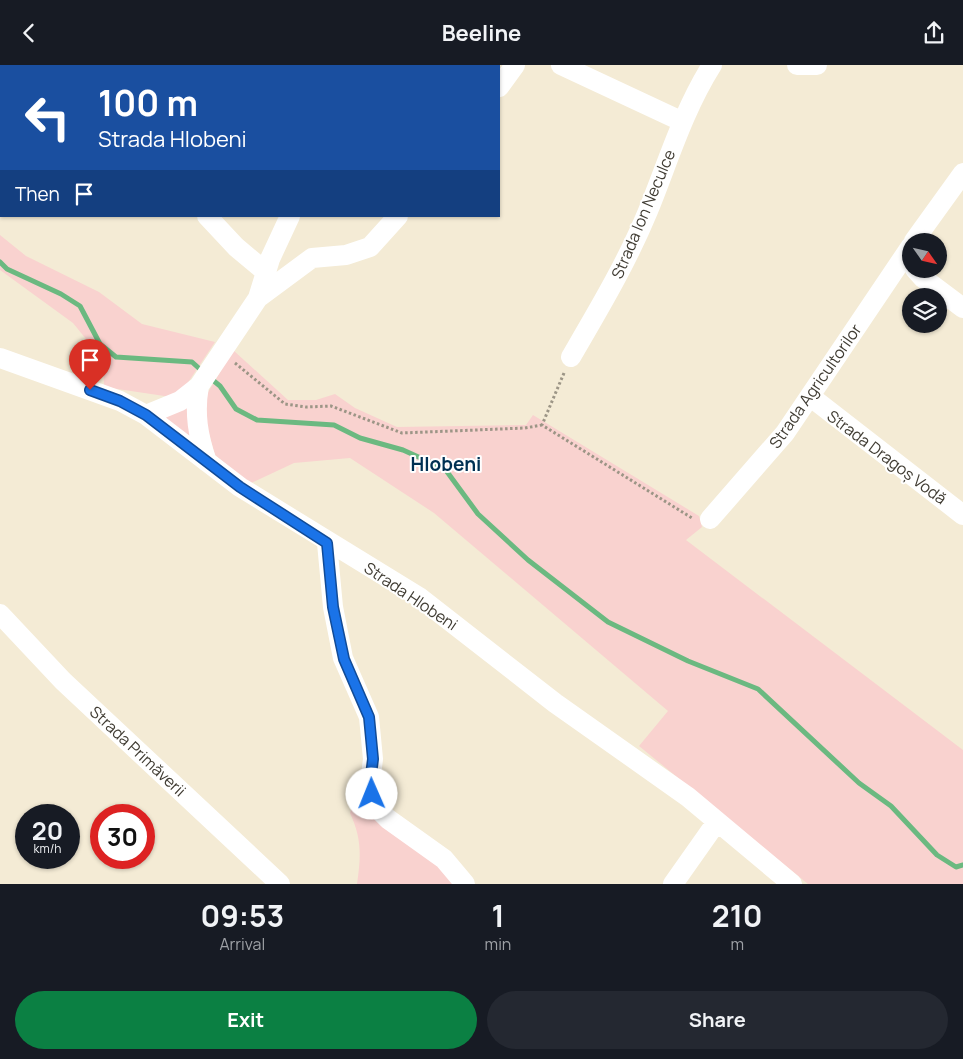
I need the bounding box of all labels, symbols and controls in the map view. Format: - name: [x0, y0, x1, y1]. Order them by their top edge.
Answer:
- text: Beeline: [442, 18, 521, 48]
- icon: back: [15, 19, 43, 47]
- icon: share: [920, 19, 948, 47]
- text: 100 m: [98, 79, 198, 127]
- icon: left: [15, 85, 80, 150]
- text: Strada Hlobeni: [98, 124, 247, 154]
- street label: Strada Ion Neculce: [606, 146, 680, 282]
- icon: arrive: [70, 180, 98, 208]
- text: Then: [15, 181, 60, 207]
- north arrow: [902, 233, 948, 277]
- map controls: [902, 233, 947, 333]
- button: layers: [902, 288, 947, 333]
- street label: Strada Agricultorilor: [764, 319, 866, 453]
- pin: [69, 339, 111, 390]
- icon: arrive: [76, 346, 104, 374]
- street label: Strada Dragoș Vodă: [823, 405, 951, 509]
- district label: Hlobeni: [411, 451, 481, 477]
- street label: Strada Hlobeni: [360, 557, 462, 635]
- street label: Strada Primăverii: [85, 701, 191, 801]
- position arrow: [345, 767, 397, 819]
- speed limit sign: 30: [90, 804, 155, 869]
- text: 20: [32, 813, 63, 848]
- text: km/h: [34, 840, 61, 857]
- text: 09:53: [200, 895, 284, 936]
- text: 1: [491, 895, 505, 936]
- text: 210: [712, 895, 763, 936]
- text: Arrival: [219, 933, 265, 955]
- text: min: [485, 933, 511, 955]
- text: m: [730, 933, 744, 955]
- button: Exit: [15, 991, 477, 1049]
- button: Share: [487, 991, 948, 1049]

